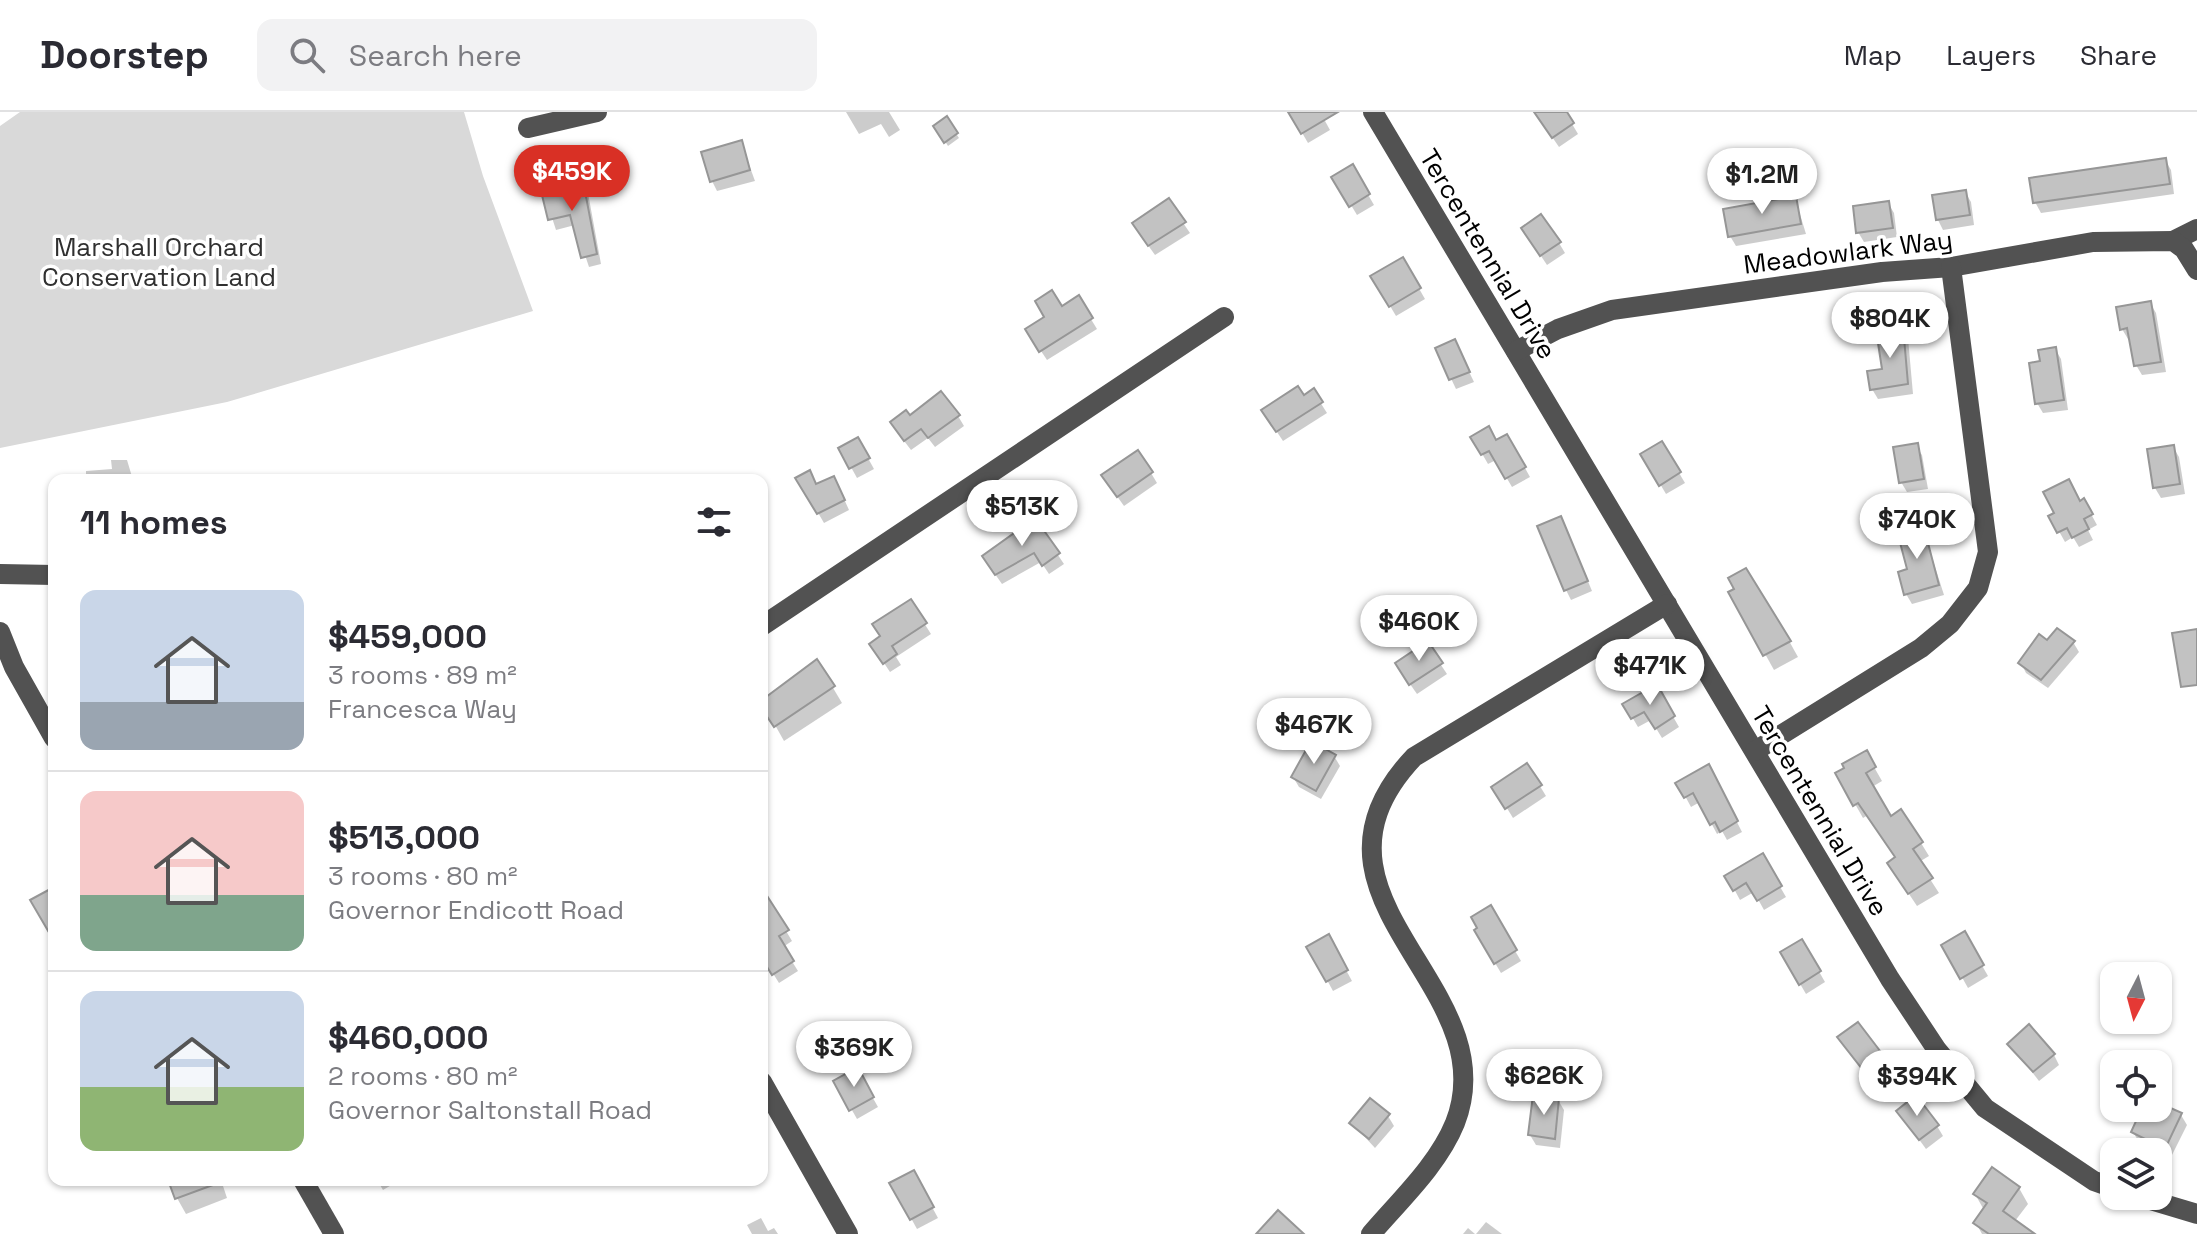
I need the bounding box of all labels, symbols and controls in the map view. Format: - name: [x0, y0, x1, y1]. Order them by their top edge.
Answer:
- search box: [257, 19, 817, 91]
- text: Doorstep: [40, 31, 209, 79]
- icon: search: [285, 33, 329, 77]
- text: Search here: [349, 36, 522, 75]
- text: Map: [1844, 37, 1902, 73]
- text: Layers: [1946, 37, 2036, 73]
- text: Share: [2080, 37, 2157, 73]
- street label: Tercentennial Drive: [1412, 143, 1564, 365]
- pin: $459K: [516, 145, 628, 213]
- pin: $1.2M: [1706, 148, 1818, 216]
- text: $459K: [532, 154, 612, 188]
- text: $1.2M: [1725, 157, 1799, 191]
- street label: Meadowlark Way: [1741, 222, 1955, 282]
- park label: Marshall Orchard Conservation Land: [42, 230, 276, 294]
- pin: $804K: [1834, 292, 1946, 360]
- text: $804K: [1849, 301, 1931, 335]
- pin: $513K: [966, 480, 1078, 548]
- text: $513K: [985, 489, 1059, 523]
- pin: $740K: [1861, 493, 1973, 561]
- icon: filters: [692, 500, 736, 544]
- text: 11 homes: [80, 501, 228, 544]
- text: $740K: [1878, 502, 1956, 536]
- pin: $460K: [1363, 595, 1475, 663]
- text: $460K: [1378, 604, 1460, 638]
- text: $459,000: [328, 615, 487, 658]
- icon: home: [144, 622, 240, 718]
- pin: $471K: [1594, 639, 1706, 707]
- text: $471K: [1613, 648, 1687, 682]
- text: 3 rooms · 89 m²: [328, 658, 517, 692]
- text: Francesca Way: [328, 692, 517, 726]
- pin: $467K: [1258, 698, 1370, 766]
- street label: Tercentennial Drive: [1744, 700, 1896, 922]
- text: $467K: [1275, 707, 1353, 741]
- text: $513,000: [328, 816, 480, 859]
- icon: home: [144, 823, 240, 919]
- text: 3 rooms · 80 m²: [328, 859, 518, 893]
- text: Governor Endicott Road: [328, 893, 624, 927]
- north arrow: [2100, 962, 2172, 1034]
- map controls: [2100, 962, 2172, 1210]
- text: $460,000: [328, 1016, 489, 1059]
- pin: $369K: [798, 1021, 910, 1089]
- icon: home: [144, 1023, 240, 1119]
- text: $369K: [814, 1030, 894, 1064]
- pin: $626K: [1488, 1049, 1600, 1117]
- pin: $394K: [1861, 1050, 1973, 1118]
- button: locate: [2100, 1050, 2172, 1122]
- text: $626K: [1504, 1058, 1584, 1092]
- text: 2 rooms · 80 m²: [328, 1059, 518, 1093]
- text: $394K: [1877, 1059, 1957, 1093]
- text: Governor Saltonstall Road: [328, 1093, 652, 1127]
- button: layers: [2100, 1138, 2172, 1210]

